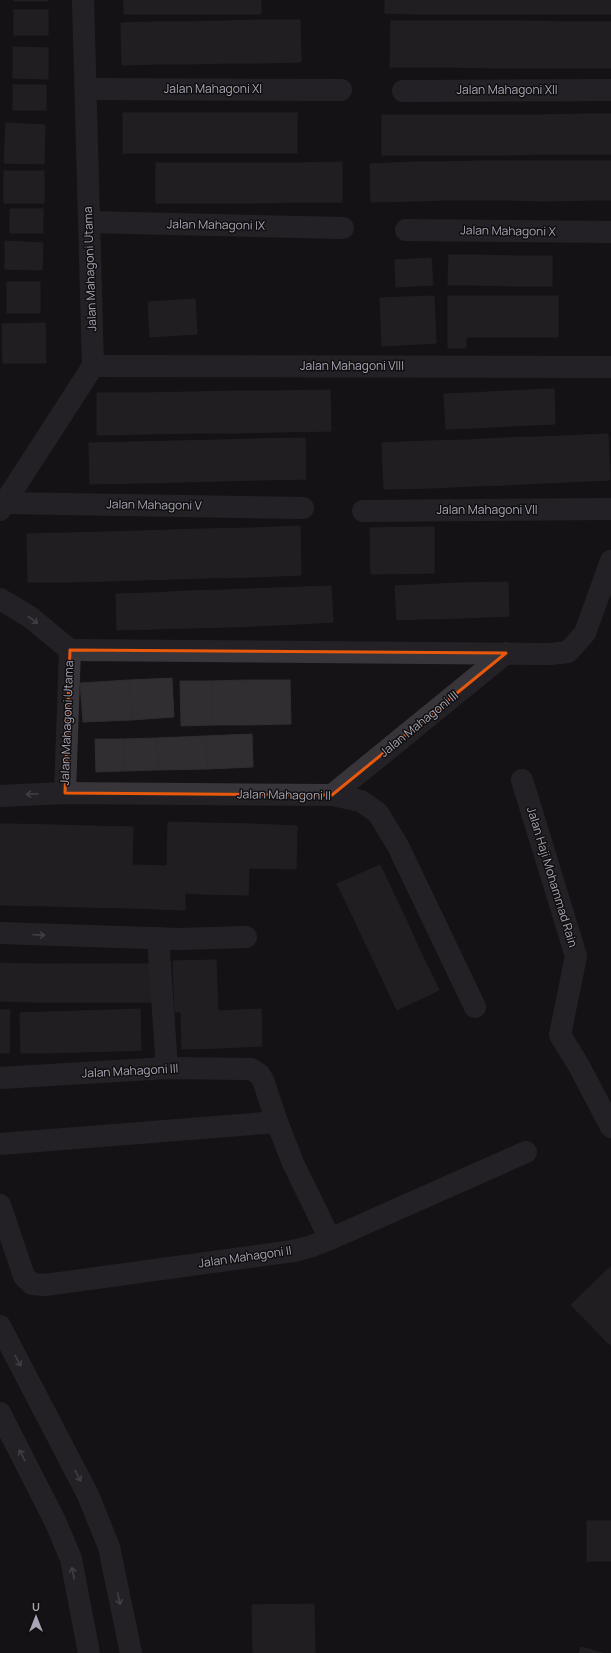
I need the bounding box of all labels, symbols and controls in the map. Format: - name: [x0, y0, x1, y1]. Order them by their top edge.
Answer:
- street label: Jalan Mahagoni XI: [164, 80, 262, 97]
- street label: Jalan Mahagoni XII: [456, 81, 558, 98]
- street label: Jalan Mahagoni Utama: [79, 206, 100, 332]
- street label: Jalan Mahagoni IX: [167, 215, 266, 234]
- street label: Jalan Mahagoni X: [460, 221, 557, 240]
- street label: Jalan Mahagoni VIII: [300, 357, 404, 374]
- street label: Jalan Mahagoni V: [106, 495, 203, 514]
- street label: Jalan Mahagoni VII: [436, 501, 538, 518]
- one-way arrow: [28, 616, 39, 624]
- street label: Jalan Mahagoni Utama: [56, 660, 77, 786]
- street label: Jalan Mahagoni III: [376, 687, 462, 761]
- street label: Jalan Mahagoni II: [237, 785, 331, 804]
- one-way arrow: [26, 791, 39, 798]
- street label: Jalan Haji Mohammad Rain: [523, 805, 582, 949]
- one-way arrow: [32, 931, 45, 939]
- street label: Jalan Mahagoni III: [81, 1059, 179, 1082]
- street label: Jalan Mahagoni II: [197, 1242, 293, 1271]
- one-way arrow: [15, 1355, 22, 1367]
- one-way arrow: [17, 1449, 25, 1461]
- one-way arrow: [75, 1470, 82, 1482]
- one-way arrow: [69, 1567, 77, 1580]
- one-way arrow: [116, 1592, 124, 1605]
- north arrow: [16, 1597, 56, 1637]
- text: U: [32, 1599, 40, 1614]

